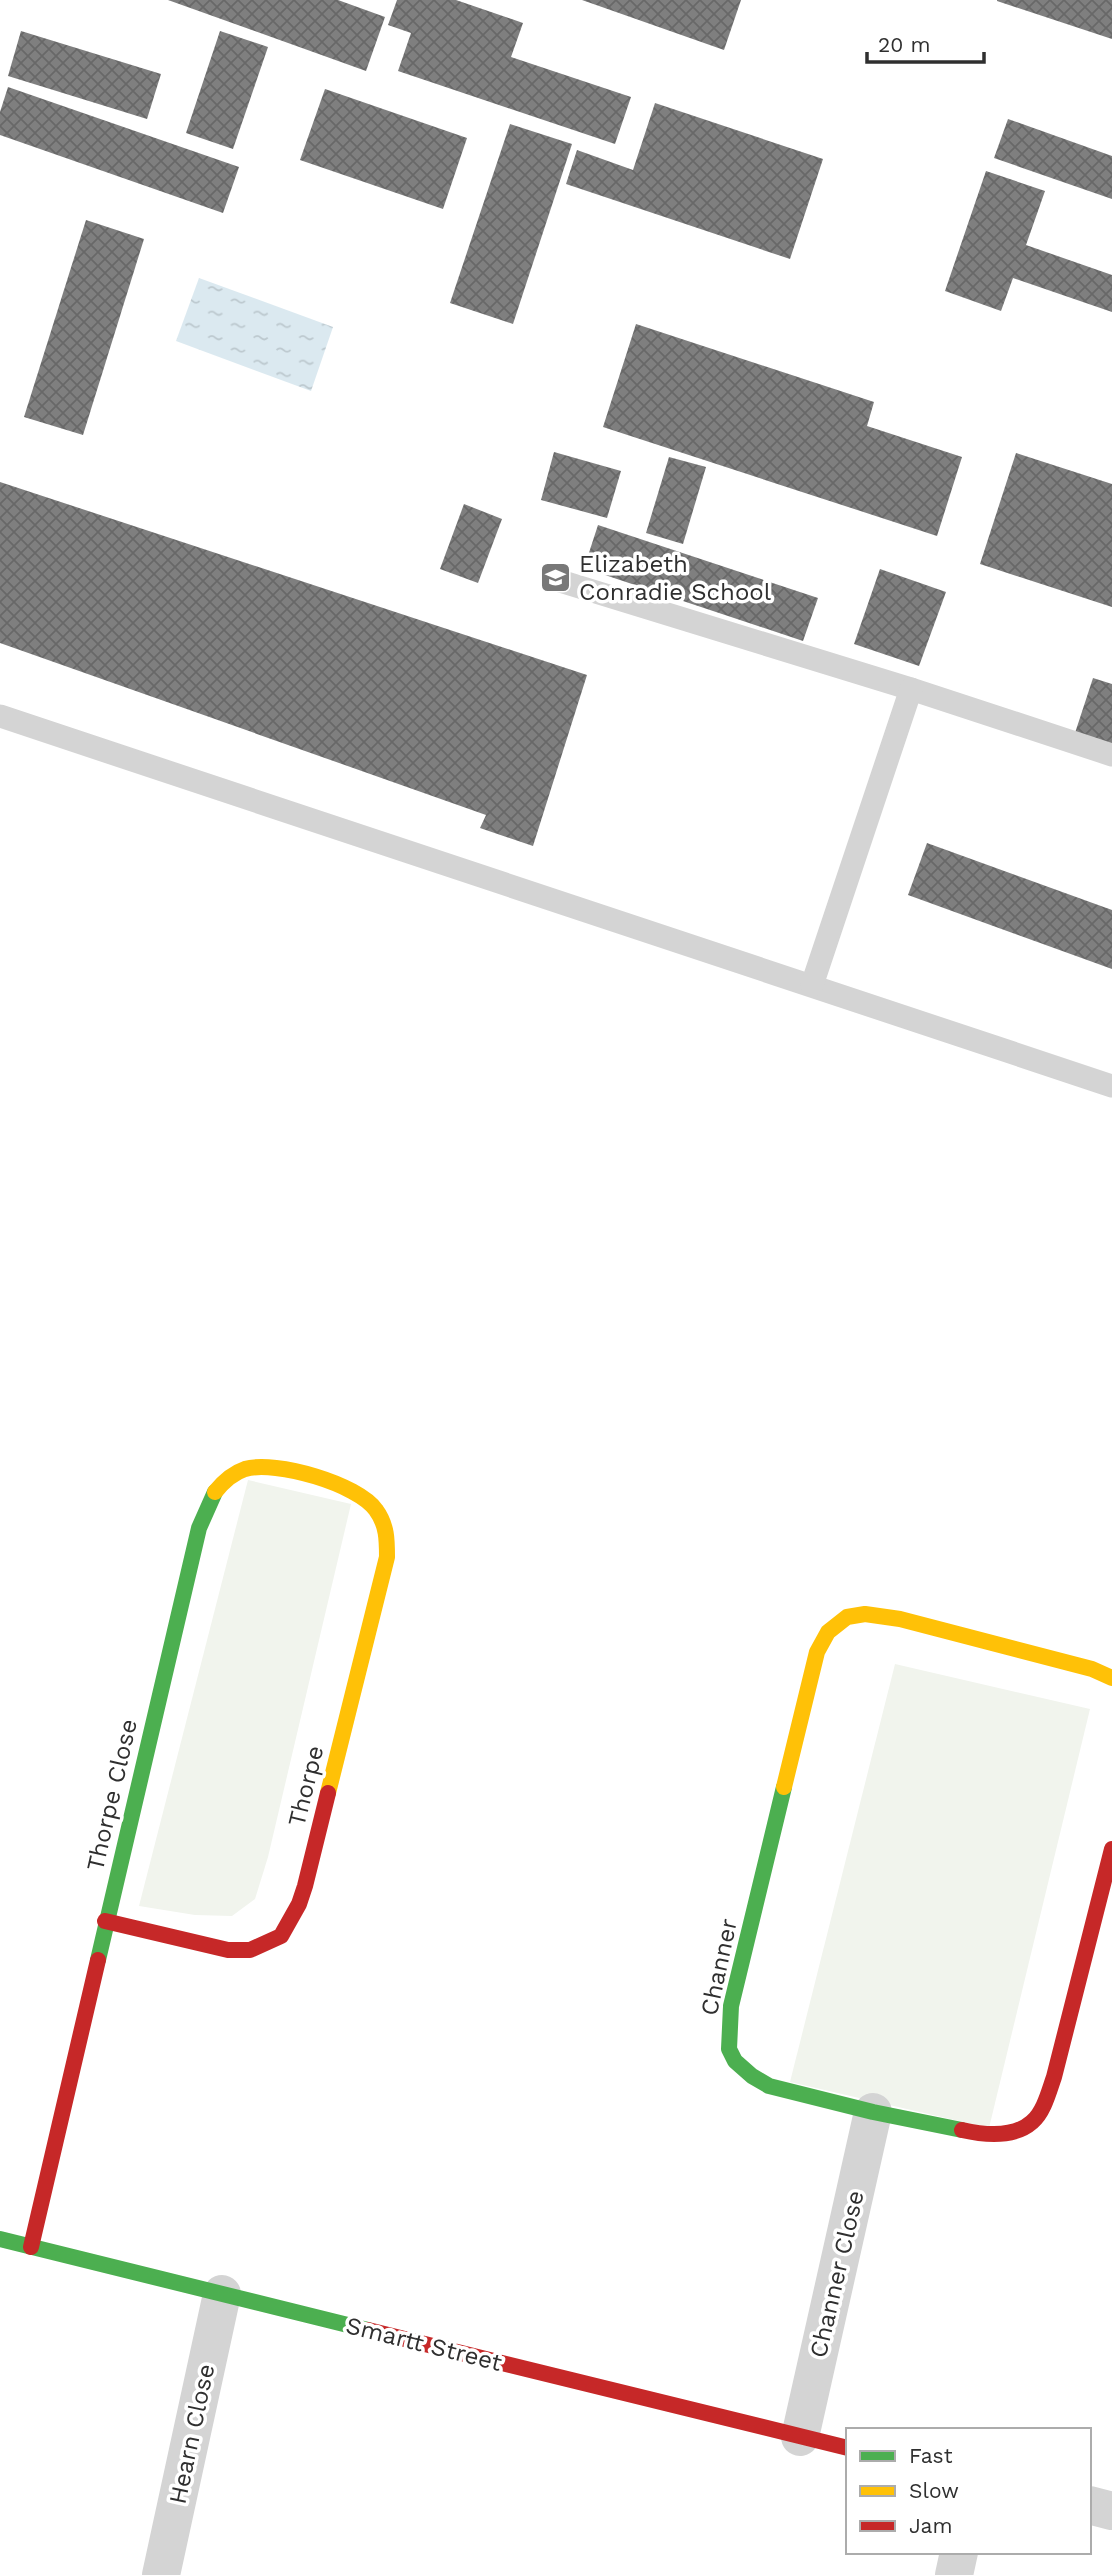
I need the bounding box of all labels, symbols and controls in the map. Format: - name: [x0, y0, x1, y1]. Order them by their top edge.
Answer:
- scale bar: [867, 21, 984, 65]
- text: 20 m: [878, 32, 930, 57]
- place label: Elizabeth Conradie School: [579, 550, 772, 606]
- school or university icon: Elizabeth Conradie School: [539, 561, 573, 595]
- street label: Thorpe Close: [81, 1716, 143, 1874]
- street label: Thorpe: [283, 1743, 329, 1829]
- street label: Channer: [695, 1916, 743, 2018]
- street label: Channer Close: [804, 2188, 870, 2360]
- street label: Smartt Street: [343, 2311, 505, 2377]
- street label: Hearn Close: [164, 2361, 220, 2507]
- legend: [846, 2428, 1091, 2554]
- text: Fast: [909, 2443, 953, 2468]
- text: Slow: [909, 2478, 959, 2503]
- text: Jam: [909, 2513, 952, 2538]

